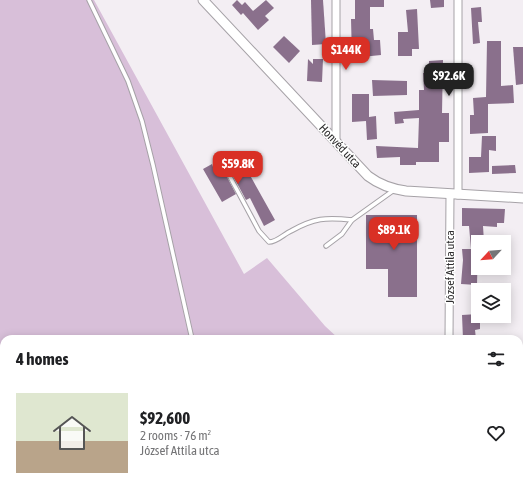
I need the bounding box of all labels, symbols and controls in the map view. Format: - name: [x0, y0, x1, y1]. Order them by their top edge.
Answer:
- pin: $144K: [318, 37, 374, 71]
- text: $144K: [331, 42, 361, 57]
- pin: $92.6K: [416, 63, 482, 97]
- text: $92.6K: [433, 68, 465, 83]
- street label: Honvéd utca: [316, 121, 364, 171]
- pin: $59.8K: [205, 151, 271, 185]
- text: $59.8K: [222, 156, 254, 171]
- pin: $89.1K: [361, 217, 427, 251]
- text: $89.1K: [378, 222, 410, 237]
- street label: József Attila utca: [443, 230, 457, 304]
- north arrow: [471, 235, 511, 275]
- map controls: [471, 235, 511, 323]
- button: layers: [471, 283, 511, 323]
- icon: filters: [485, 348, 507, 370]
- text: 4 homes: [16, 349, 69, 369]
- text: $92,600: [140, 408, 190, 428]
- icon: home: [48, 409, 96, 457]
- icon: heart: [485, 422, 507, 444]
- text: 2 rooms · 76 m²: [140, 428, 211, 443]
- text: József Attila utca: [140, 443, 220, 458]

